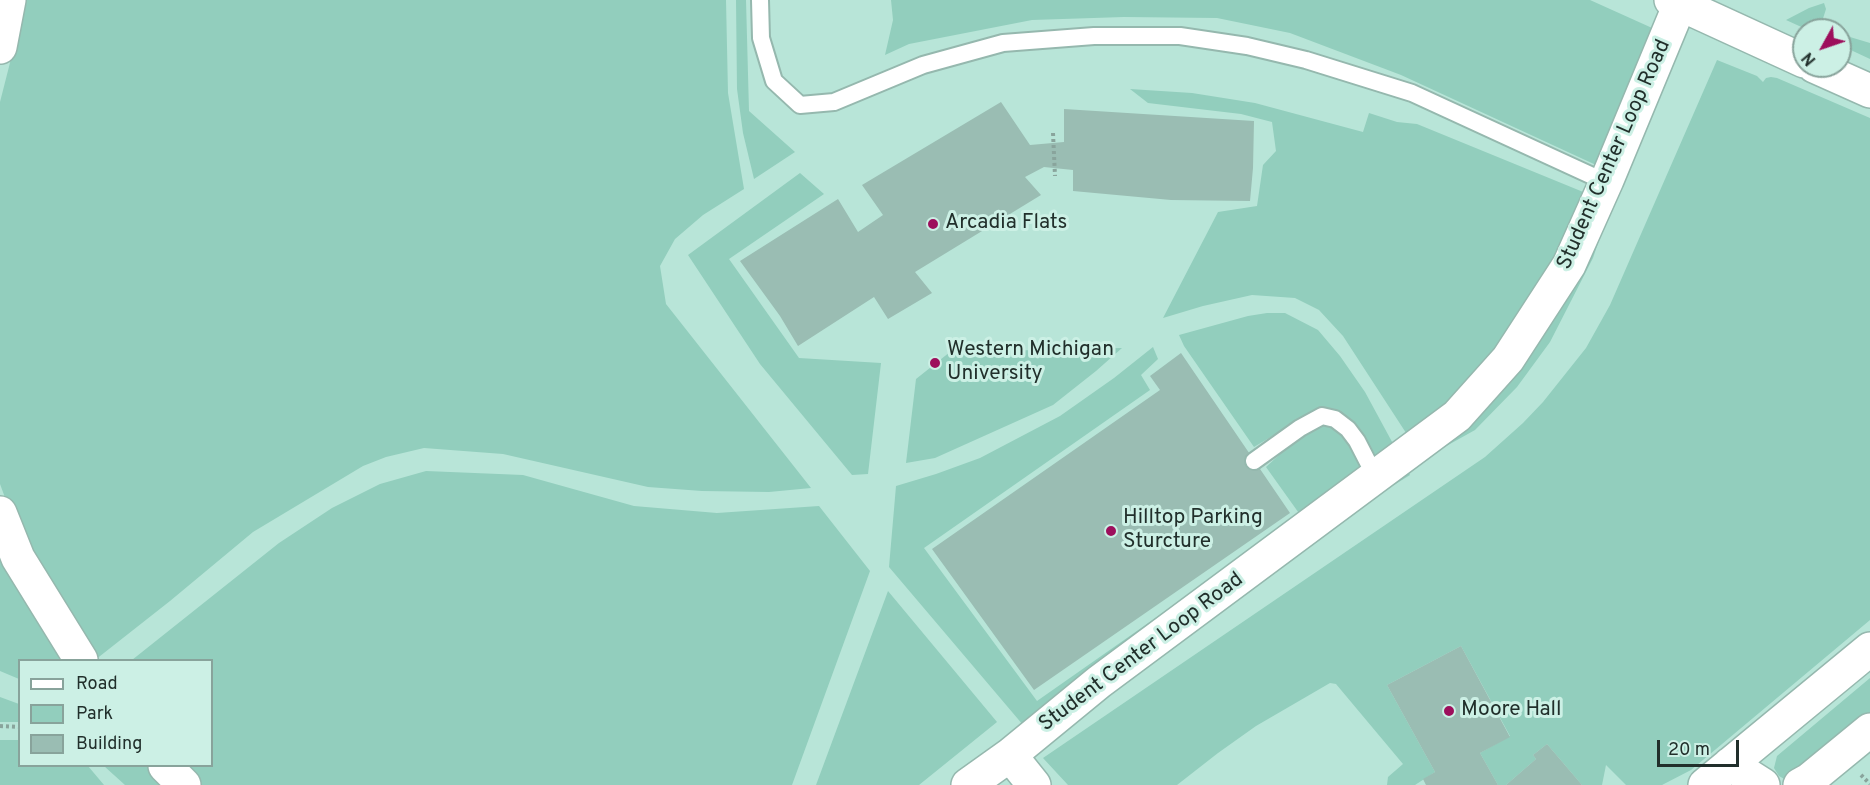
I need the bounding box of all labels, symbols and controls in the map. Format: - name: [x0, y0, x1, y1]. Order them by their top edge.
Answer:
- north arrow: [1792, 18, 1852, 78]
- street label: Student Center Loop Road: [1553, 36, 1677, 274]
- text: N: [1798, 47, 1821, 69]
- place label: Arcadia Flats: [945, 211, 1067, 237]
- marker: Arcadia Flats: [926, 217, 940, 231]
- place label: Western Michigan University: [947, 338, 1114, 388]
- marker: Western Michigan University: [928, 356, 942, 370]
- place label: Hilltop Parking Sturcture: [1123, 506, 1263, 556]
- marker: Hilltop Parking Sturcture: [1104, 524, 1118, 538]
- street label: Student Center Loop Road: [1035, 568, 1249, 738]
- legend: [18, 659, 213, 767]
- text: Road: [76, 673, 118, 696]
- place label: Moore Hall: [1461, 698, 1562, 724]
- text: Park: [76, 703, 113, 726]
- marker: Moore Hall: [1442, 704, 1456, 718]
- scale bar: [1660, 728, 1742, 766]
- text: Building: [76, 733, 142, 756]
- text: 20 m: [1668, 739, 1710, 762]

